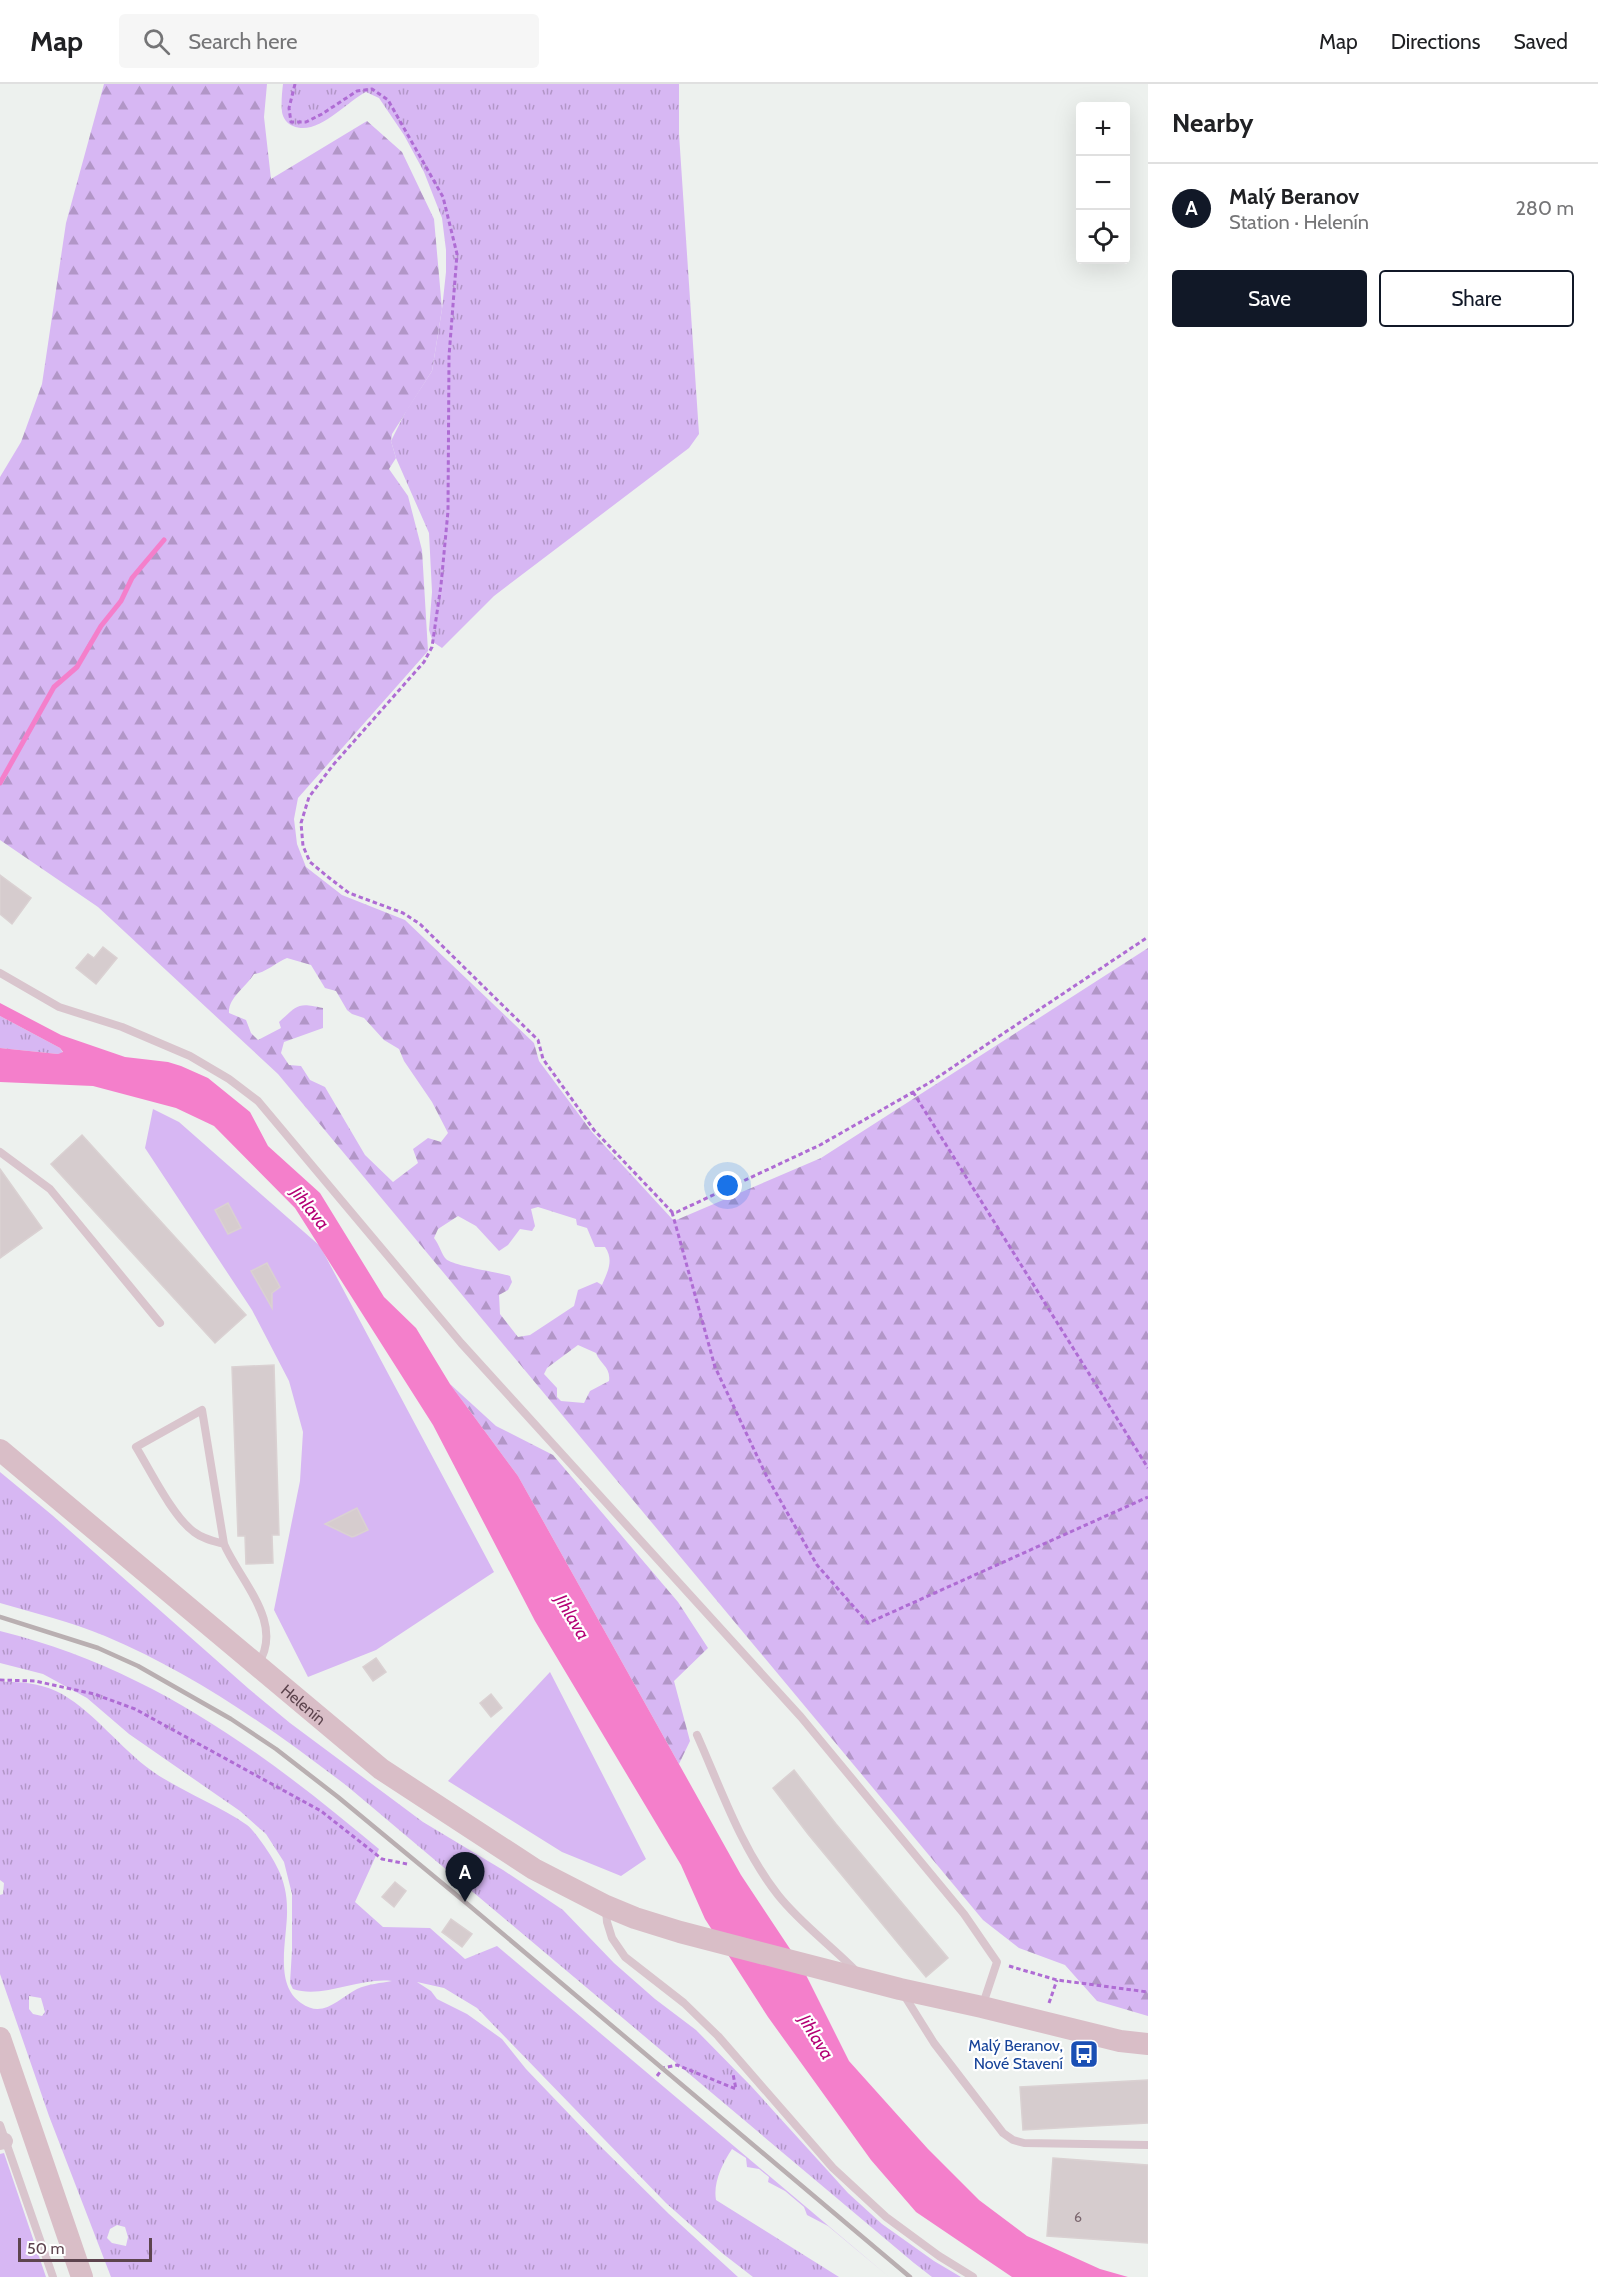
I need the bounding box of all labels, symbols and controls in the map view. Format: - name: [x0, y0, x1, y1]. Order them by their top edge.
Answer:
- search box: [119, 14, 539, 68]
- text: Map: [30, 24, 83, 58]
- icon: search: [140, 25, 173, 58]
- text: Search here: [188, 28, 297, 55]
- text: Map: [1319, 29, 1358, 54]
- text: Directions: [1391, 29, 1480, 54]
- text: Saved: [1513, 29, 1568, 54]
- map controls: [1076, 102, 1130, 264]
- button: +: [1076, 102, 1130, 156]
- text: Nearby: [1172, 107, 1253, 139]
- button: −: [1076, 156, 1130, 210]
- text: Malý Beranov: [1229, 183, 1359, 210]
- text: A: [1185, 196, 1198, 220]
- text: 280 m: [1515, 196, 1574, 220]
- button: locate: [1076, 210, 1130, 264]
- text: Station · Helenín: [1229, 210, 1369, 234]
- button: Save: [1172, 270, 1367, 327]
- button: Share: [1379, 270, 1574, 327]
- your location: [713, 1171, 742, 1200]
- water label: Jihlava: [285, 1181, 334, 1234]
- water label: Jihlava: [549, 1589, 594, 1644]
- street label: Helenín: [277, 1680, 330, 1729]
- pin: A: [446, 1852, 484, 1902]
- water label: Jihlava: [793, 2009, 838, 2064]
- place label: Malý Beranov, Nové Stavení: [968, 2036, 1064, 2073]
- bus stop icon: Malý Beranov, Nové Stavení: [1068, 2038, 1100, 2070]
- house number: 6: [1074, 2208, 1082, 2226]
- scale bar: [18, 2235, 152, 2262]
- text: 50 m: [27, 2239, 64, 2258]

